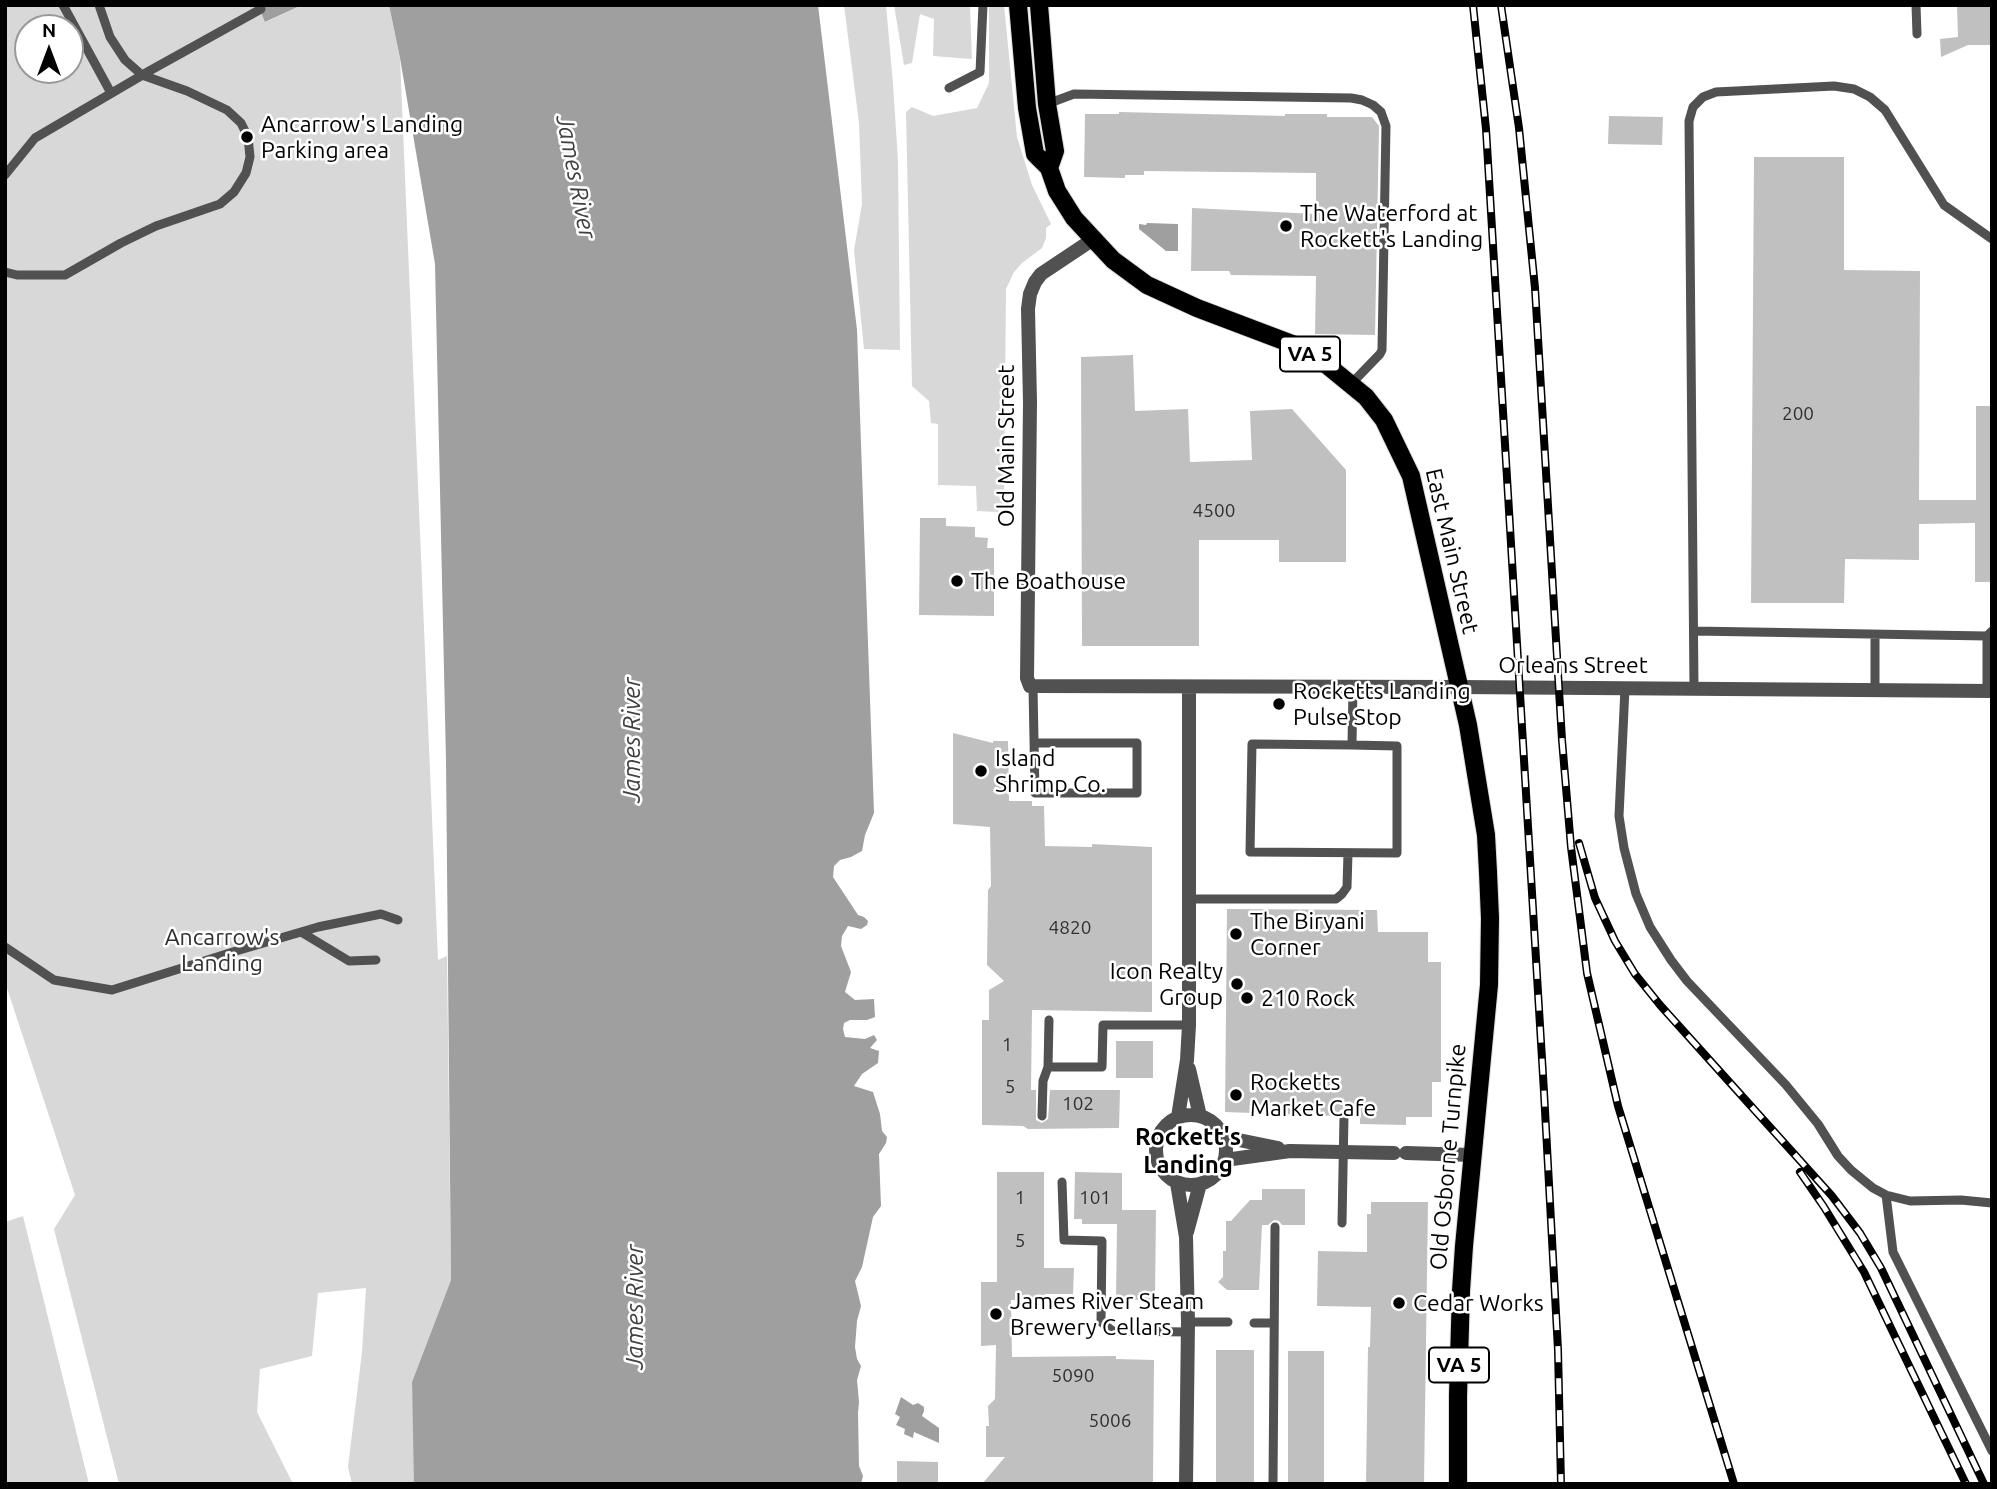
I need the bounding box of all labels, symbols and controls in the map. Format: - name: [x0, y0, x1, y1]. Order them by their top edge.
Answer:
- north arrow: [14, 14, 84, 84]
- text: N: [42, 19, 56, 41]
- place label: Ancarrow's Landing Parking area: [261, 110, 463, 164]
- water label: James River: [550, 113, 602, 241]
- marker: Ancarrow's Landing Parking area: [239, 129, 255, 145]
- place label: The Waterford at Rockett's Landing: [1300, 199, 1483, 253]
- marker: The Waterford at Rockett's Landing: [1278, 218, 1294, 234]
- road number: VA 5: [1280, 336, 1340, 372]
- street label: Old Main Street: [992, 365, 1020, 527]
- house number: 200: [1782, 403, 1814, 425]
- street label: East Main Street: [1420, 466, 1484, 636]
- house number: 4500: [1193, 500, 1235, 522]
- place label: The Boathouse: [971, 567, 1126, 595]
- marker: The Boathouse: [949, 573, 965, 589]
- street label: Orleans Street: [1498, 651, 1648, 679]
- water label: James River: [618, 677, 646, 803]
- place label: Rocketts Landing Pulse Stop: [1293, 677, 1471, 731]
- marker: Rocketts Landing Pulse Stop: [1271, 696, 1287, 712]
- place label: Island Shrimp Co.: [995, 744, 1106, 798]
- marker: Island Shrimp Co.: [973, 763, 989, 779]
- place label: The Biryani Corner: [1250, 907, 1365, 961]
- house number: 4820: [1049, 917, 1091, 939]
- park label: Ancarrow's Landing: [165, 923, 279, 977]
- marker: The Biryani Corner: [1228, 926, 1244, 942]
- place label: Icon Realty Group: [1110, 957, 1223, 1011]
- marker: Icon Realty Group: [1229, 976, 1245, 992]
- place label: 210 Rock: [1261, 984, 1355, 1012]
- marker: 210 Rock: [1239, 990, 1255, 1006]
- house number: 1: [1002, 1034, 1012, 1056]
- street label: Old Osborne Turnpike: [1424, 1043, 1472, 1271]
- place label: Rocketts Market Cafe: [1250, 1068, 1376, 1122]
- house number: 5: [1005, 1076, 1015, 1098]
- marker: Rocketts Market Cafe: [1228, 1087, 1244, 1103]
- house number: 102: [1062, 1093, 1094, 1115]
- district label: Rockett's Landing: [1135, 1123, 1241, 1179]
- house number: 1: [1015, 1187, 1025, 1209]
- house number: 101: [1079, 1187, 1111, 1209]
- house number: 5: [1015, 1230, 1025, 1252]
- water label: James River: [621, 1244, 649, 1370]
- place label: James River Steam Brewery Cellars: [1010, 1287, 1204, 1341]
- place label: Cedar Works: [1413, 1289, 1544, 1317]
- marker: Cedar Works: [1391, 1295, 1407, 1311]
- marker: James River Steam Brewery Cellars: [988, 1306, 1004, 1322]
- road number: VA 5: [1429, 1348, 1489, 1382]
- house number: 5090: [1052, 1365, 1094, 1387]
- house number: 5006: [1089, 1410, 1131, 1432]

